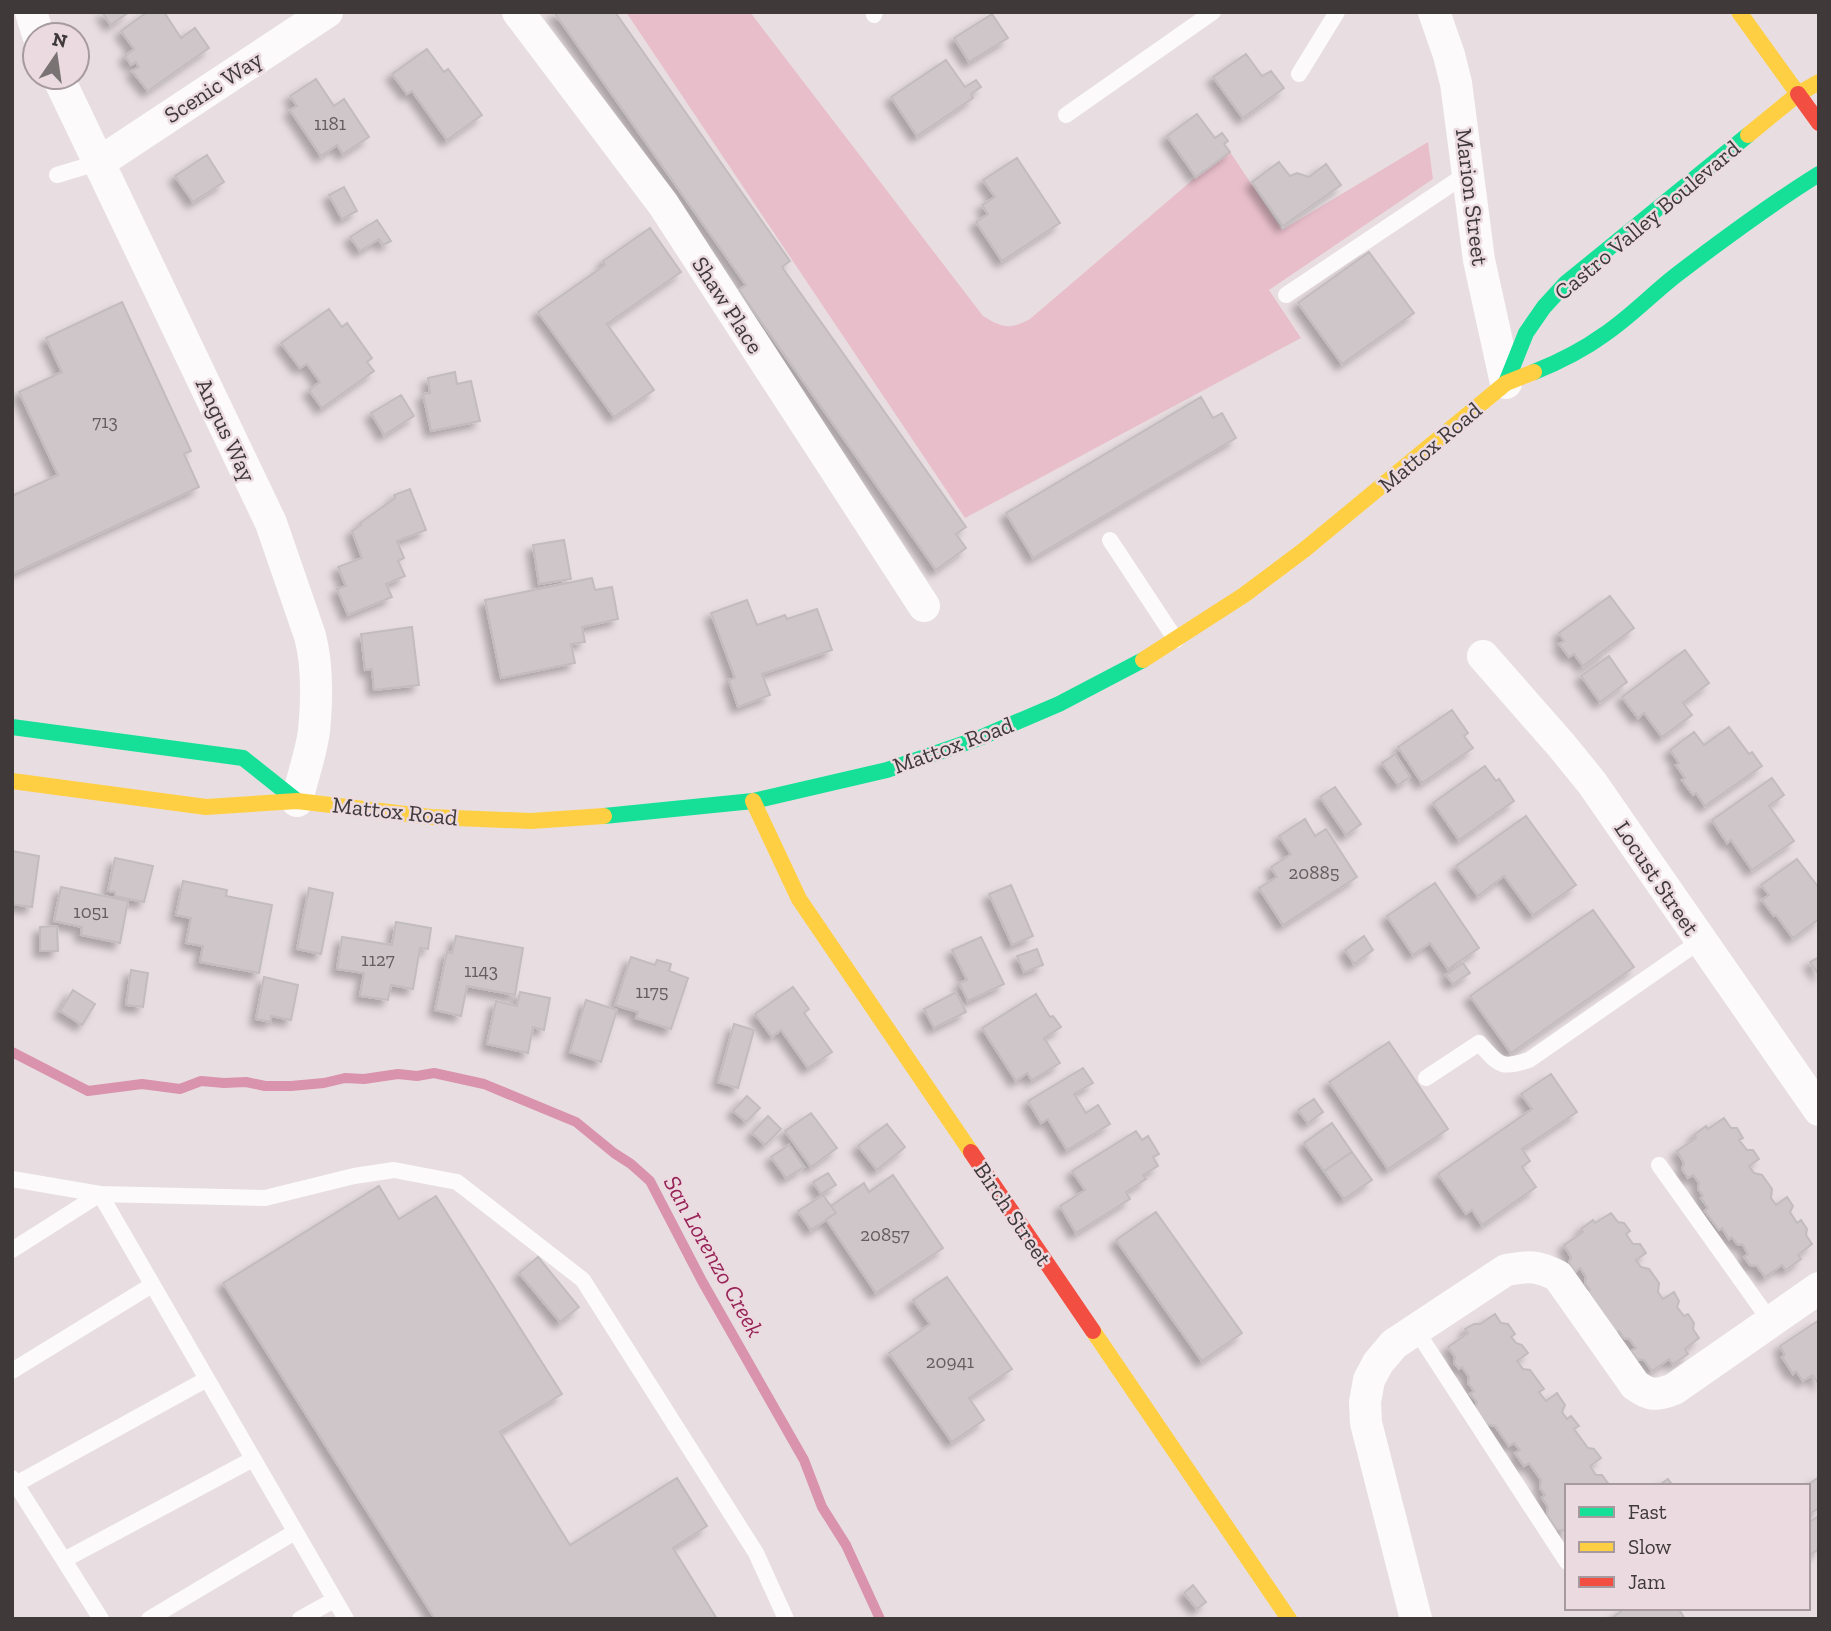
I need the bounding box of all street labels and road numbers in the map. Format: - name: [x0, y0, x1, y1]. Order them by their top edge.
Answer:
- street label: Scenic Way: [159, 45, 267, 129]
- street label: Marion Street: [1450, 127, 1494, 268]
- street label: Castro Valley Boulevard: [1548, 134, 1746, 306]
- street label: Shaw Place: [686, 251, 770, 359]
- street label: Angus Way: [190, 374, 262, 486]
- street label: Mattox Road: [1373, 396, 1488, 498]
- street label: Mattox Road: [889, 710, 1017, 780]
- street label: Mattox Road: [331, 790, 460, 832]
- street label: Locust Street: [1608, 815, 1706, 941]
- street label: Birch Street: [968, 1157, 1058, 1272]

